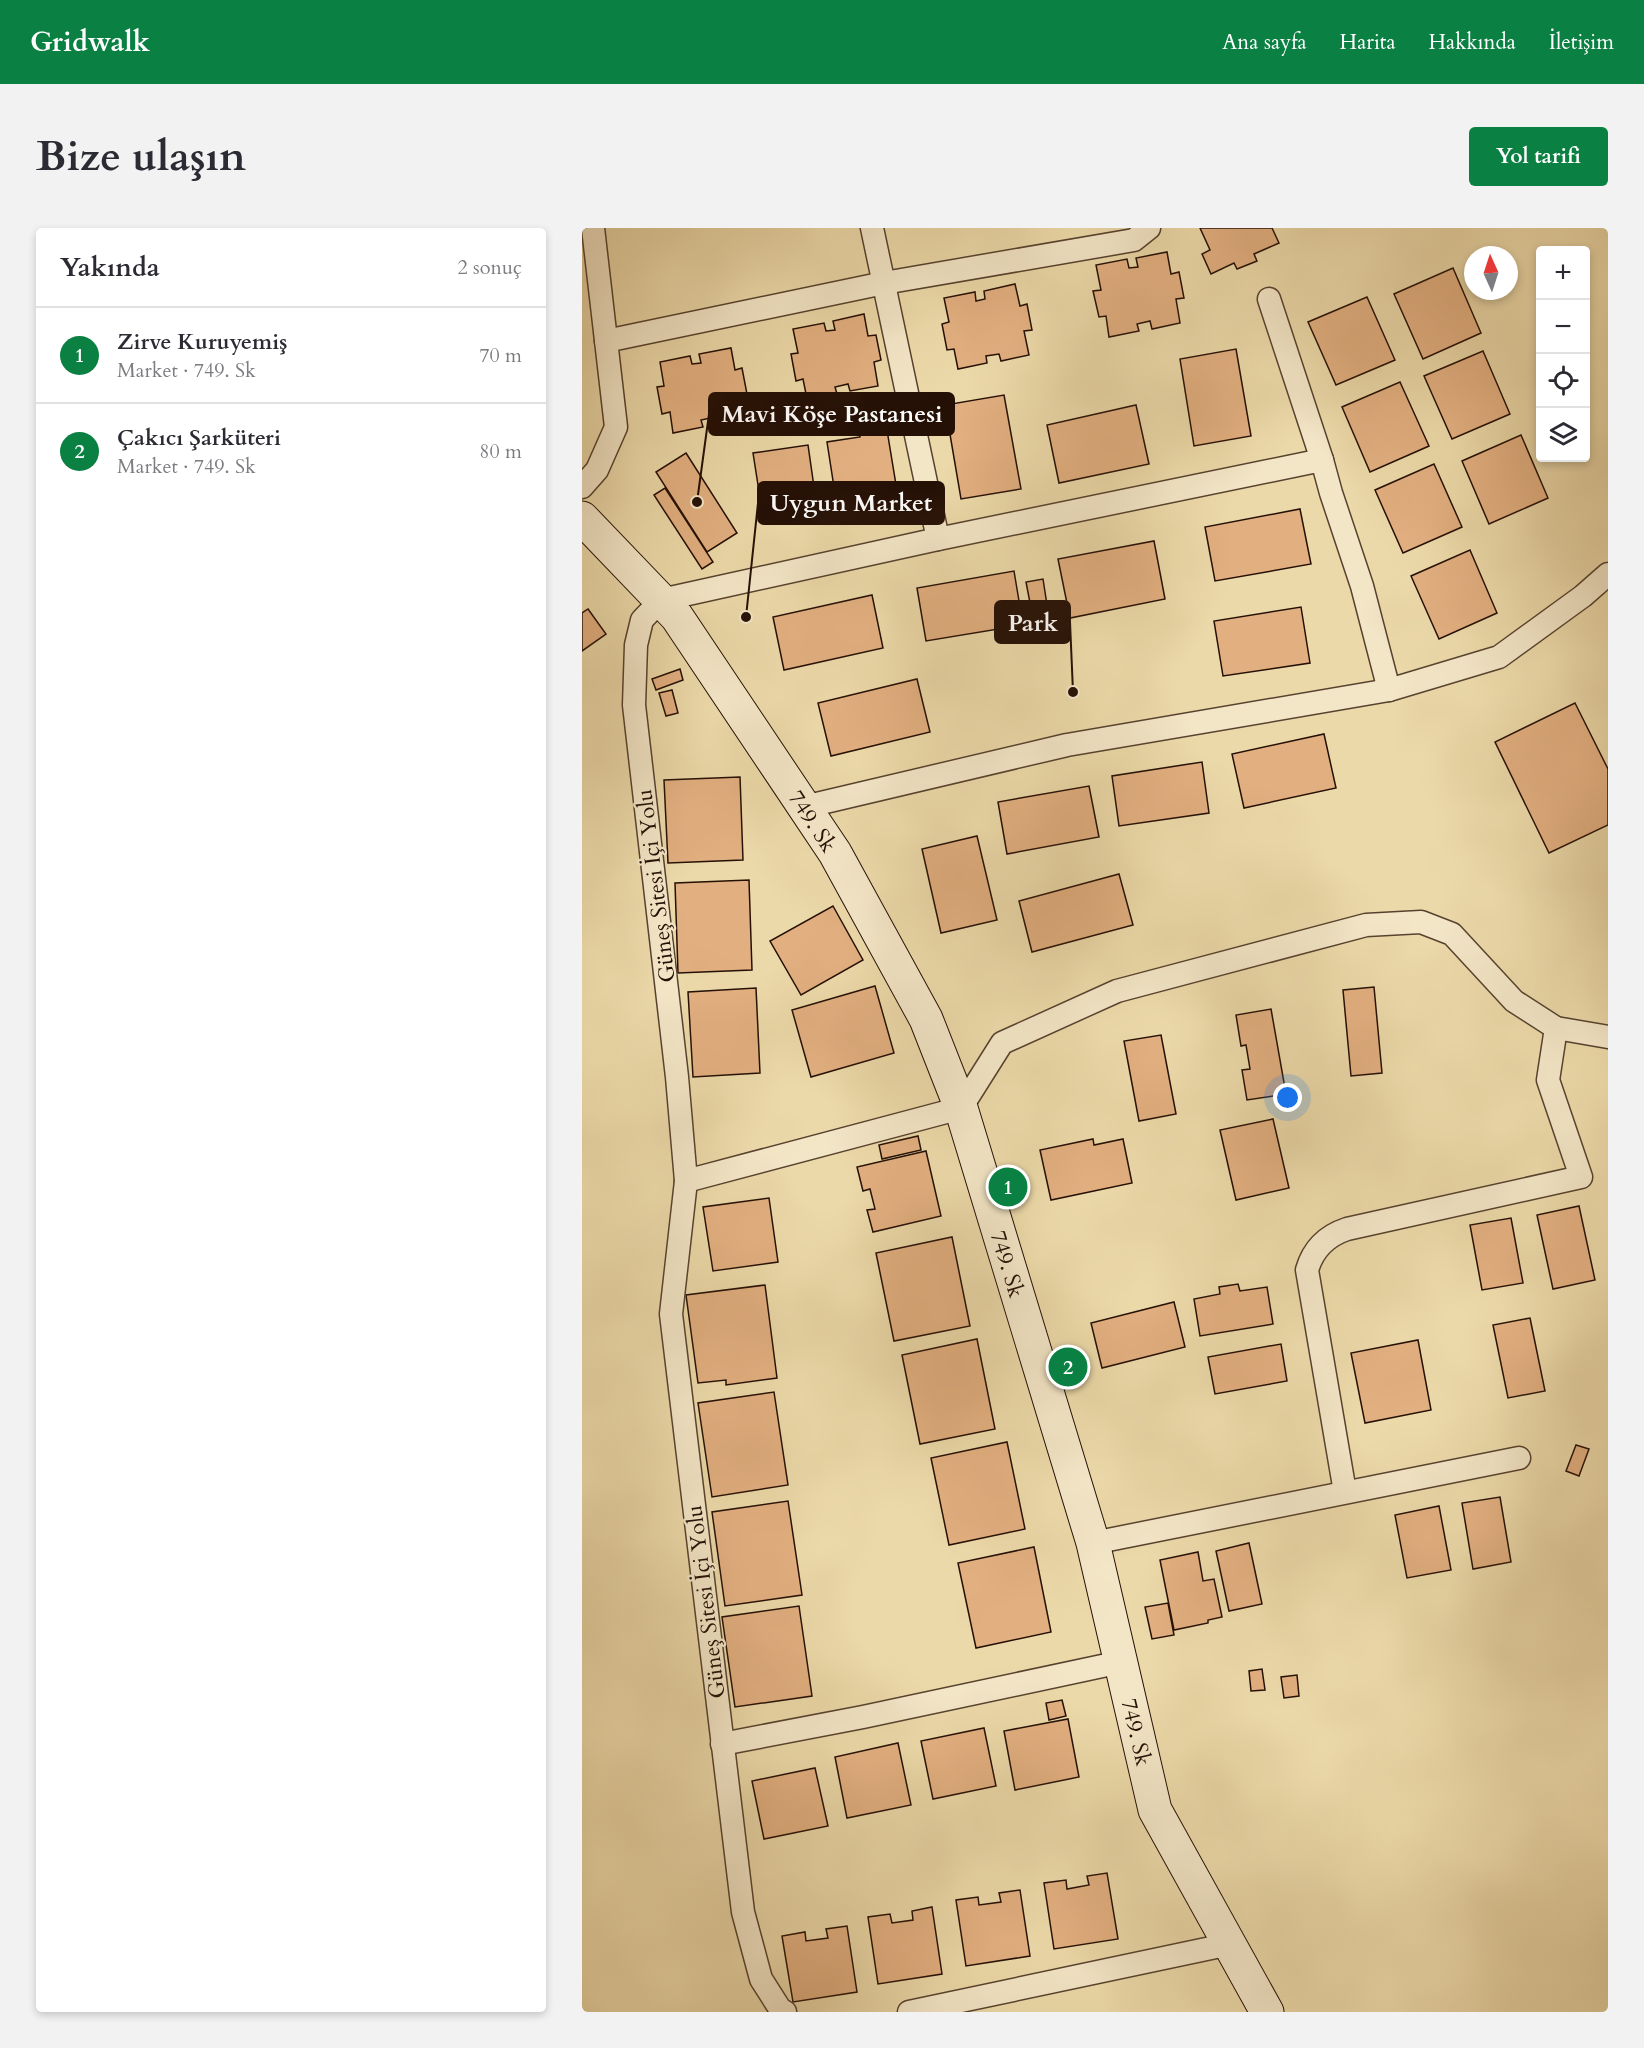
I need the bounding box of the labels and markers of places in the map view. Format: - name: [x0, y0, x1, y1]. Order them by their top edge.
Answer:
- callout: Mavi Köşe Pastanesi: [709, 393, 954, 435]
- callout: Uygun Market: [758, 482, 944, 524]
- callout: Park: [995, 601, 1070, 643]
- pin: 1: [988, 1164, 1028, 1210]
- pin: 2: [1048, 1344, 1088, 1390]

